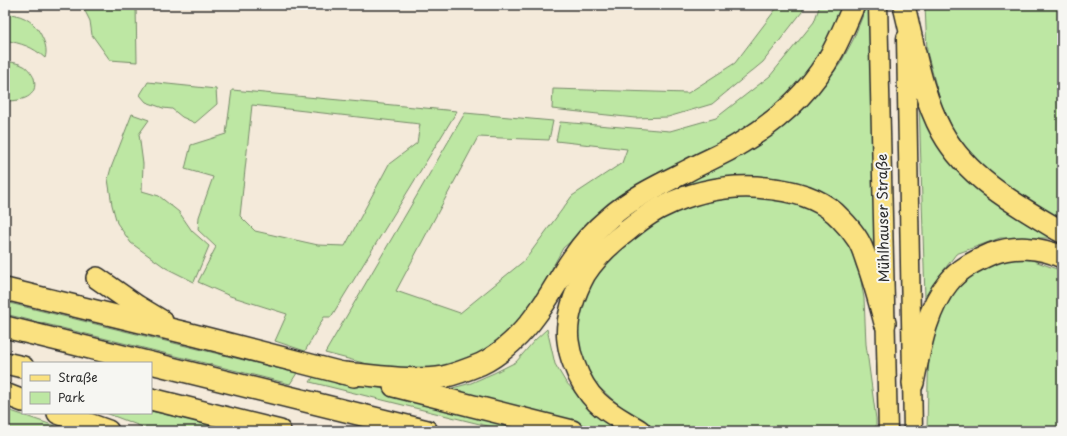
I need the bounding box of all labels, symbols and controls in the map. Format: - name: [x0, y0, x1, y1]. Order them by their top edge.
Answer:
- street label: Mühlhauser Straße: [871, 153, 894, 283]
- legend: [22, 362, 152, 414]
- text: Straße: [58, 368, 98, 386]
- text: Park: [58, 388, 85, 406]

